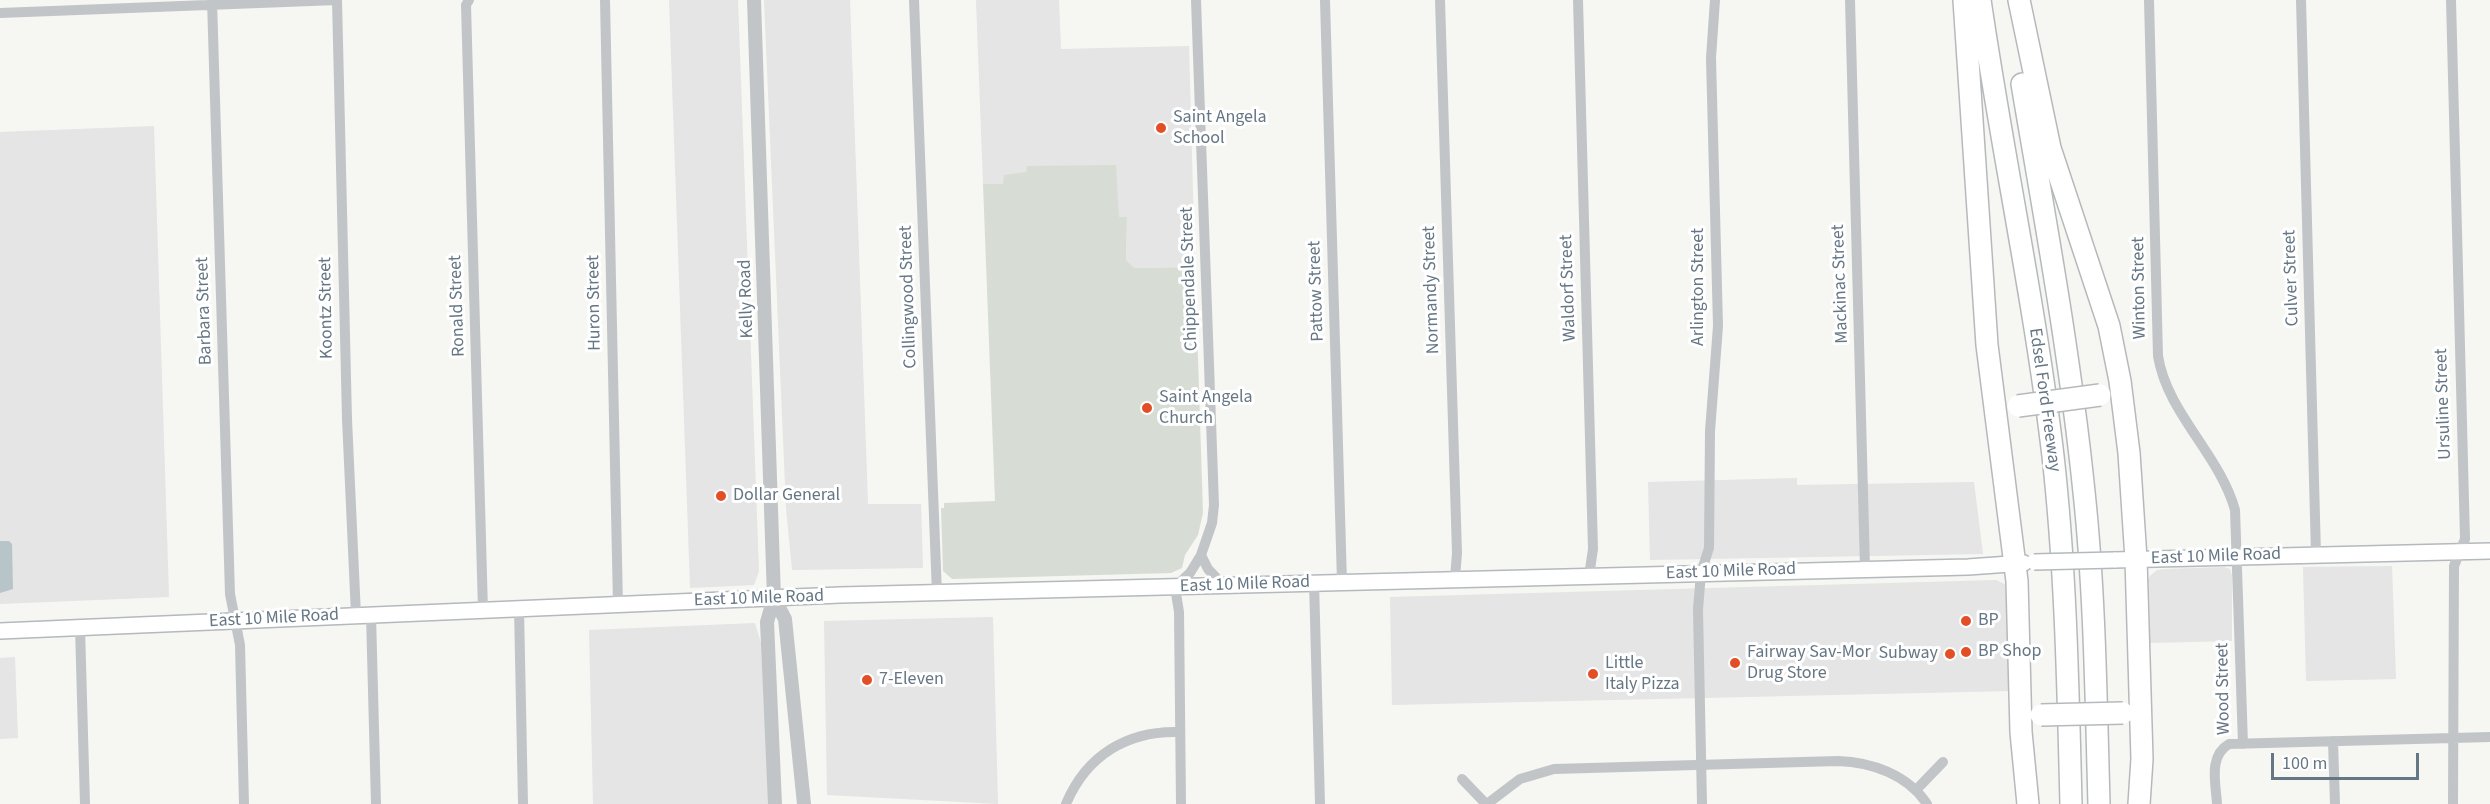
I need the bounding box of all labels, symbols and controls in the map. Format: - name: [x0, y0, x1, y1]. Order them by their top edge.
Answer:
- place label: Saint Angela School: [1173, 107, 1267, 150]
- marker: Saint Angela School: [1154, 121, 1168, 135]
- street label: Chippendale Street: [1177, 206, 1203, 352]
- street label: Mackinac Street: [1828, 224, 1854, 344]
- street label: Collingwood Street: [896, 225, 922, 369]
- street label: Normandy Street: [1419, 225, 1445, 355]
- street label: Arlington Street: [1688, 228, 1710, 346]
- street label: Culver Street: [2280, 229, 2304, 327]
- street label: Waldorf Street: [1556, 234, 1582, 342]
- street label: Winton Street: [2128, 237, 2152, 339]
- street label: Pattow Street: [1304, 240, 1330, 342]
- street label: Ronald Street: [445, 255, 471, 357]
- street label: Huron Street: [583, 255, 607, 351]
- street label: Barbara Street: [192, 257, 218, 365]
- street label: Koontz Street: [315, 257, 339, 359]
- street label: Kelly Road: [735, 259, 759, 339]
- street label: Edsel Ford Freeway: [2023, 327, 2065, 473]
- street label: Ursuline Street: [2431, 348, 2457, 460]
- place label: Saint Angela Church: [1159, 387, 1253, 430]
- marker: Saint Angela Church: [1140, 401, 1154, 415]
- place label: Dollar General: [733, 485, 840, 507]
- marker: Dollar General: [714, 489, 728, 503]
- street label: East 10 Mile Road: [2151, 544, 2281, 570]
- street label: East 10 Mile Road: [1666, 559, 1796, 585]
- street label: East 10 Mile Road: [1180, 572, 1310, 598]
- street label: East 10 Mile Road: [694, 586, 824, 612]
- street label: East 10 Mile Road: [208, 605, 340, 633]
- place label: BP: [1978, 610, 1999, 632]
- marker: BP: [1959, 614, 1973, 628]
- place label: BP Shop: [1978, 641, 2042, 663]
- place label: Fairway Sav-Mor Drug Store: [1747, 642, 1871, 684]
- place label: Subway: [1878, 643, 1938, 665]
- street label: Wood Street: [2212, 643, 2236, 735]
- marker: BP Shop: [1959, 645, 1973, 659]
- marker: Subway: [1943, 647, 1957, 661]
- place label: Little Italy Pizza: [1605, 653, 1680, 696]
- marker: Fairway Sav-Mor Drug Store: [1728, 656, 1742, 670]
- marker: Little Italy Pizza: [1586, 667, 1600, 681]
- place label: 7-Eleven: [879, 669, 944, 691]
- marker: 7-Eleven: [860, 673, 874, 687]
- scale bar: [2274, 741, 2422, 779]
- text: 100 m: [2282, 751, 2327, 776]

